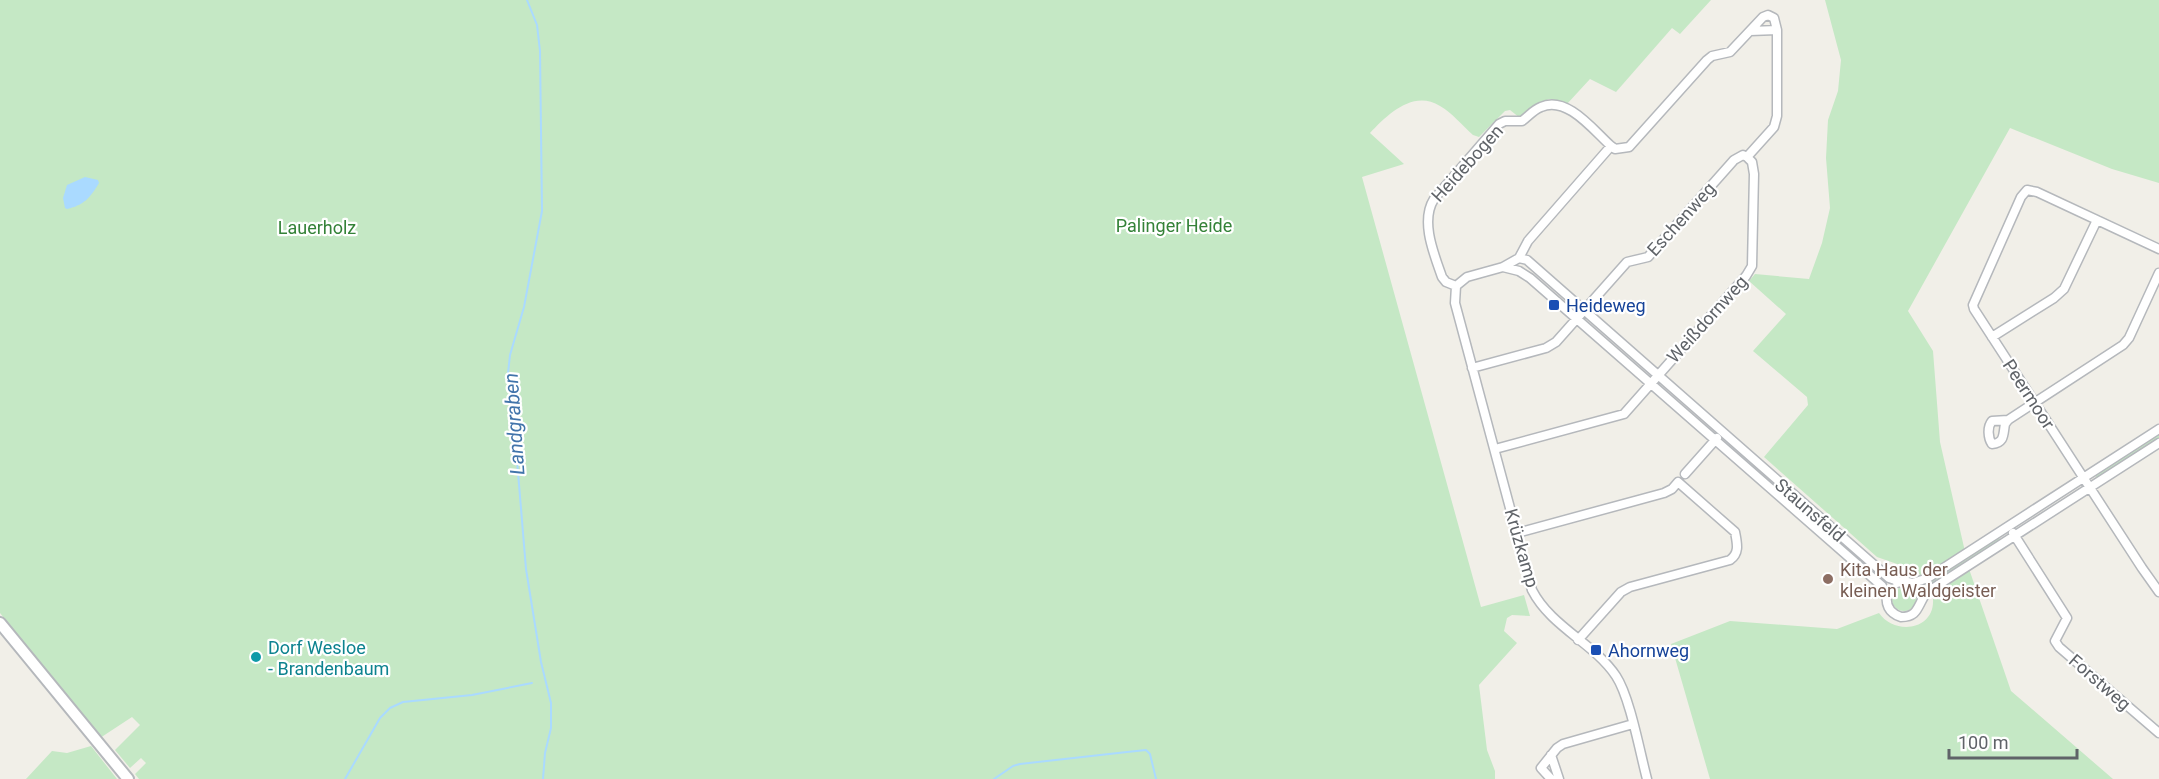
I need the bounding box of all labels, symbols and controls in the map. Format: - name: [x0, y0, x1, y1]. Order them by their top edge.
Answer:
- street label: Heidebogen: [1427, 120, 1507, 206]
- street label: Eschenweg: [1643, 178, 1719, 260]
- park label: Palinger Heide: [1116, 215, 1232, 236]
- park label: Lauerholz: [278, 217, 356, 238]
- street label: Weißdornweg: [1662, 271, 1752, 367]
- place label: Heideweg: [1566, 295, 1646, 316]
- marker: Heideweg: [1547, 298, 1561, 312]
- street label: Peermoor: [1999, 355, 2059, 433]
- water label: Landgraben: [498, 372, 530, 476]
- street label: Staunsfeld: [1771, 474, 1849, 546]
- street label: Krüzkamp: [1501, 506, 1543, 590]
- place label: Kita Haus der kleinen Waldgeister: [1840, 559, 1996, 601]
- marker: Kita Haus der kleinen Waldgeister: [1821, 572, 1835, 586]
- place label: Dorf Wesloe - Brandenbaum: [268, 637, 389, 679]
- place label: Ahornweg: [1608, 640, 1689, 661]
- marker: Ahornweg: [1589, 643, 1603, 657]
- marker: Dorf Wesloe - Brandenbaum: [249, 650, 263, 664]
- street label: Forstweg: [2065, 650, 2135, 714]
- scale bar: [1949, 722, 2076, 760]
- text: 100 m: [1958, 732, 2009, 753]

